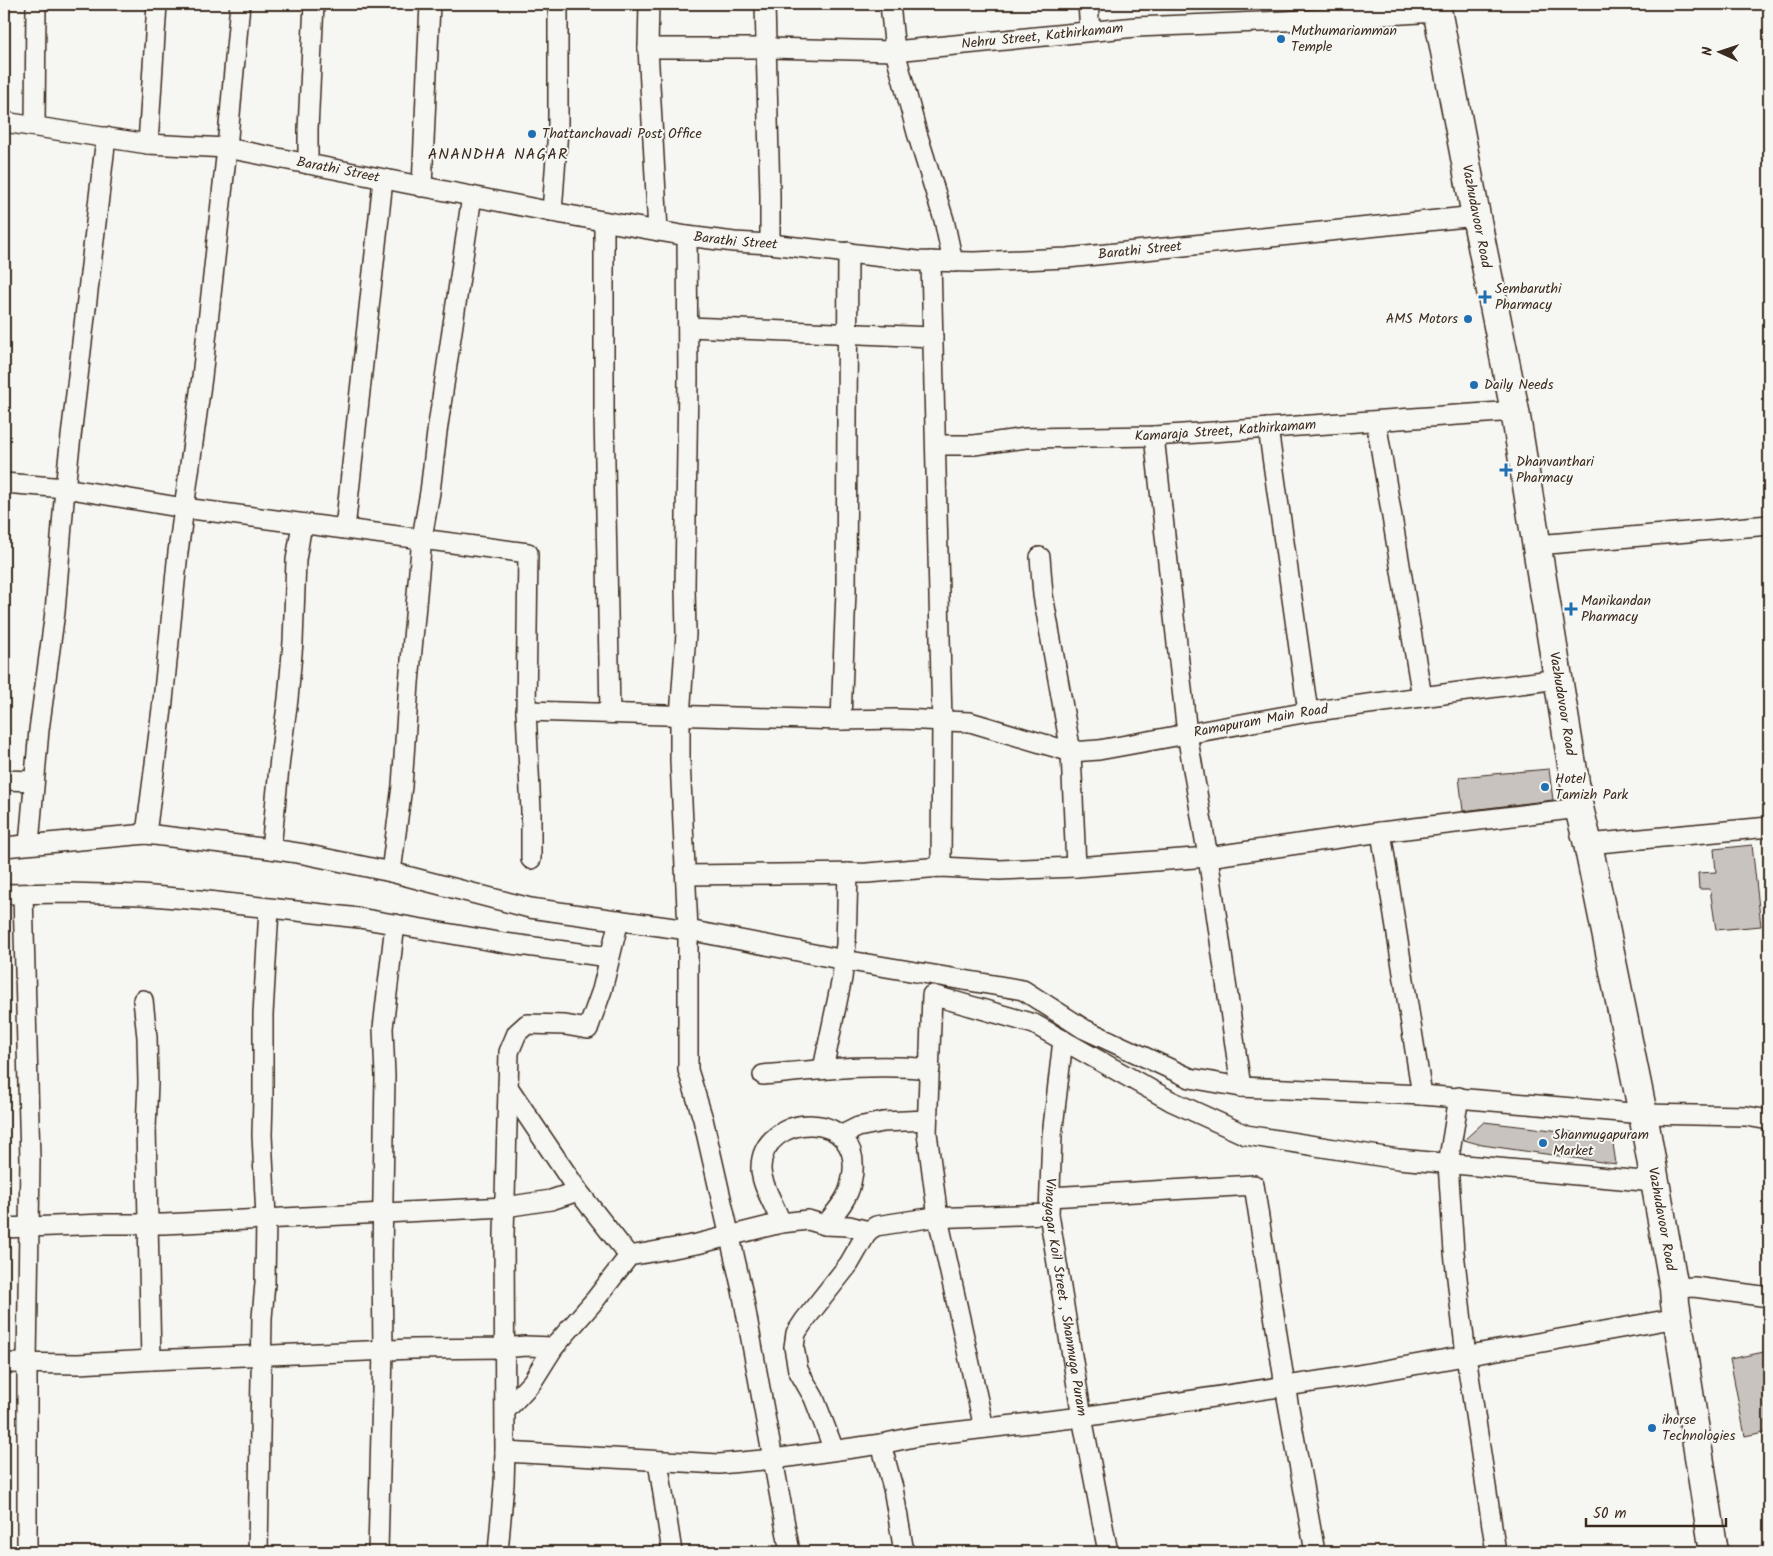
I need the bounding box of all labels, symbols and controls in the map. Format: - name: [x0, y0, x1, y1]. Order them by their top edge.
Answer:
- street label: Nehru Street, Kathirkamam: [960, 17, 1124, 55]
- place label: Muthumariamman Temple: [1291, 20, 1397, 58]
- north arrow: [1696, 28, 1746, 78]
- marker: Muthumariamman Temple: [1275, 33, 1287, 45]
- text: N: [1697, 46, 1719, 56]
- place label: Thattanchavadi Post Office: [542, 123, 703, 145]
- marker: Thattanchavadi Post Office: [526, 128, 538, 140]
- district label: ANANDHA NAGAR: [428, 142, 568, 167]
- street label: Barathi Street: [295, 151, 382, 189]
- street label: Vazhudavoor Road: [1456, 163, 1497, 271]
- street label: Barathi Street: [692, 226, 779, 256]
- street label: Barathi Street: [1097, 235, 1184, 266]
- place label: Sembaruthi Pharmacy: [1495, 278, 1562, 316]
- marker: Sembaruthi Pharmacy: [1479, 291, 1491, 303]
- place label: AMS Motors: [1386, 308, 1458, 330]
- marker: AMS Motors: [1462, 313, 1474, 325]
- place label: Daily Needs: [1484, 374, 1554, 396]
- marker: Daily Needs: [1468, 379, 1480, 391]
- street label: Kamaraja Street, Kathirkamam: [1134, 414, 1317, 447]
- place label: Dhanvanthari Pharmacy: [1516, 451, 1595, 489]
- marker: Dhanvanthari Pharmacy: [1500, 464, 1512, 476]
- place label: Manikandan Pharmacy: [1581, 590, 1651, 628]
- marker: Manikandan Pharmacy: [1565, 603, 1577, 615]
- street label: Vazhudavoor Road: [1543, 650, 1582, 758]
- street label: Ramapuram Main Road: [1192, 698, 1330, 744]
- place label: Hotel Tamizh Park: [1555, 768, 1629, 806]
- marker: Hotel Tamizh Park: [1539, 781, 1551, 793]
- place label: Shanmugapuram Market: [1553, 1124, 1649, 1162]
- marker: Shanmugapuram Market: [1537, 1137, 1549, 1149]
- street label: Vazhudavoor Road: [1642, 1165, 1682, 1274]
- street label: Vinayagar Koil Street , Shanmuga Puram: [1038, 1177, 1093, 1418]
- place label: ihorse Technologies: [1662, 1409, 1735, 1447]
- marker: ihorse Technologies: [1646, 1422, 1658, 1434]
- scale bar: [1586, 1496, 1726, 1528]
- text: 50 m: [1593, 1502, 1627, 1526]

